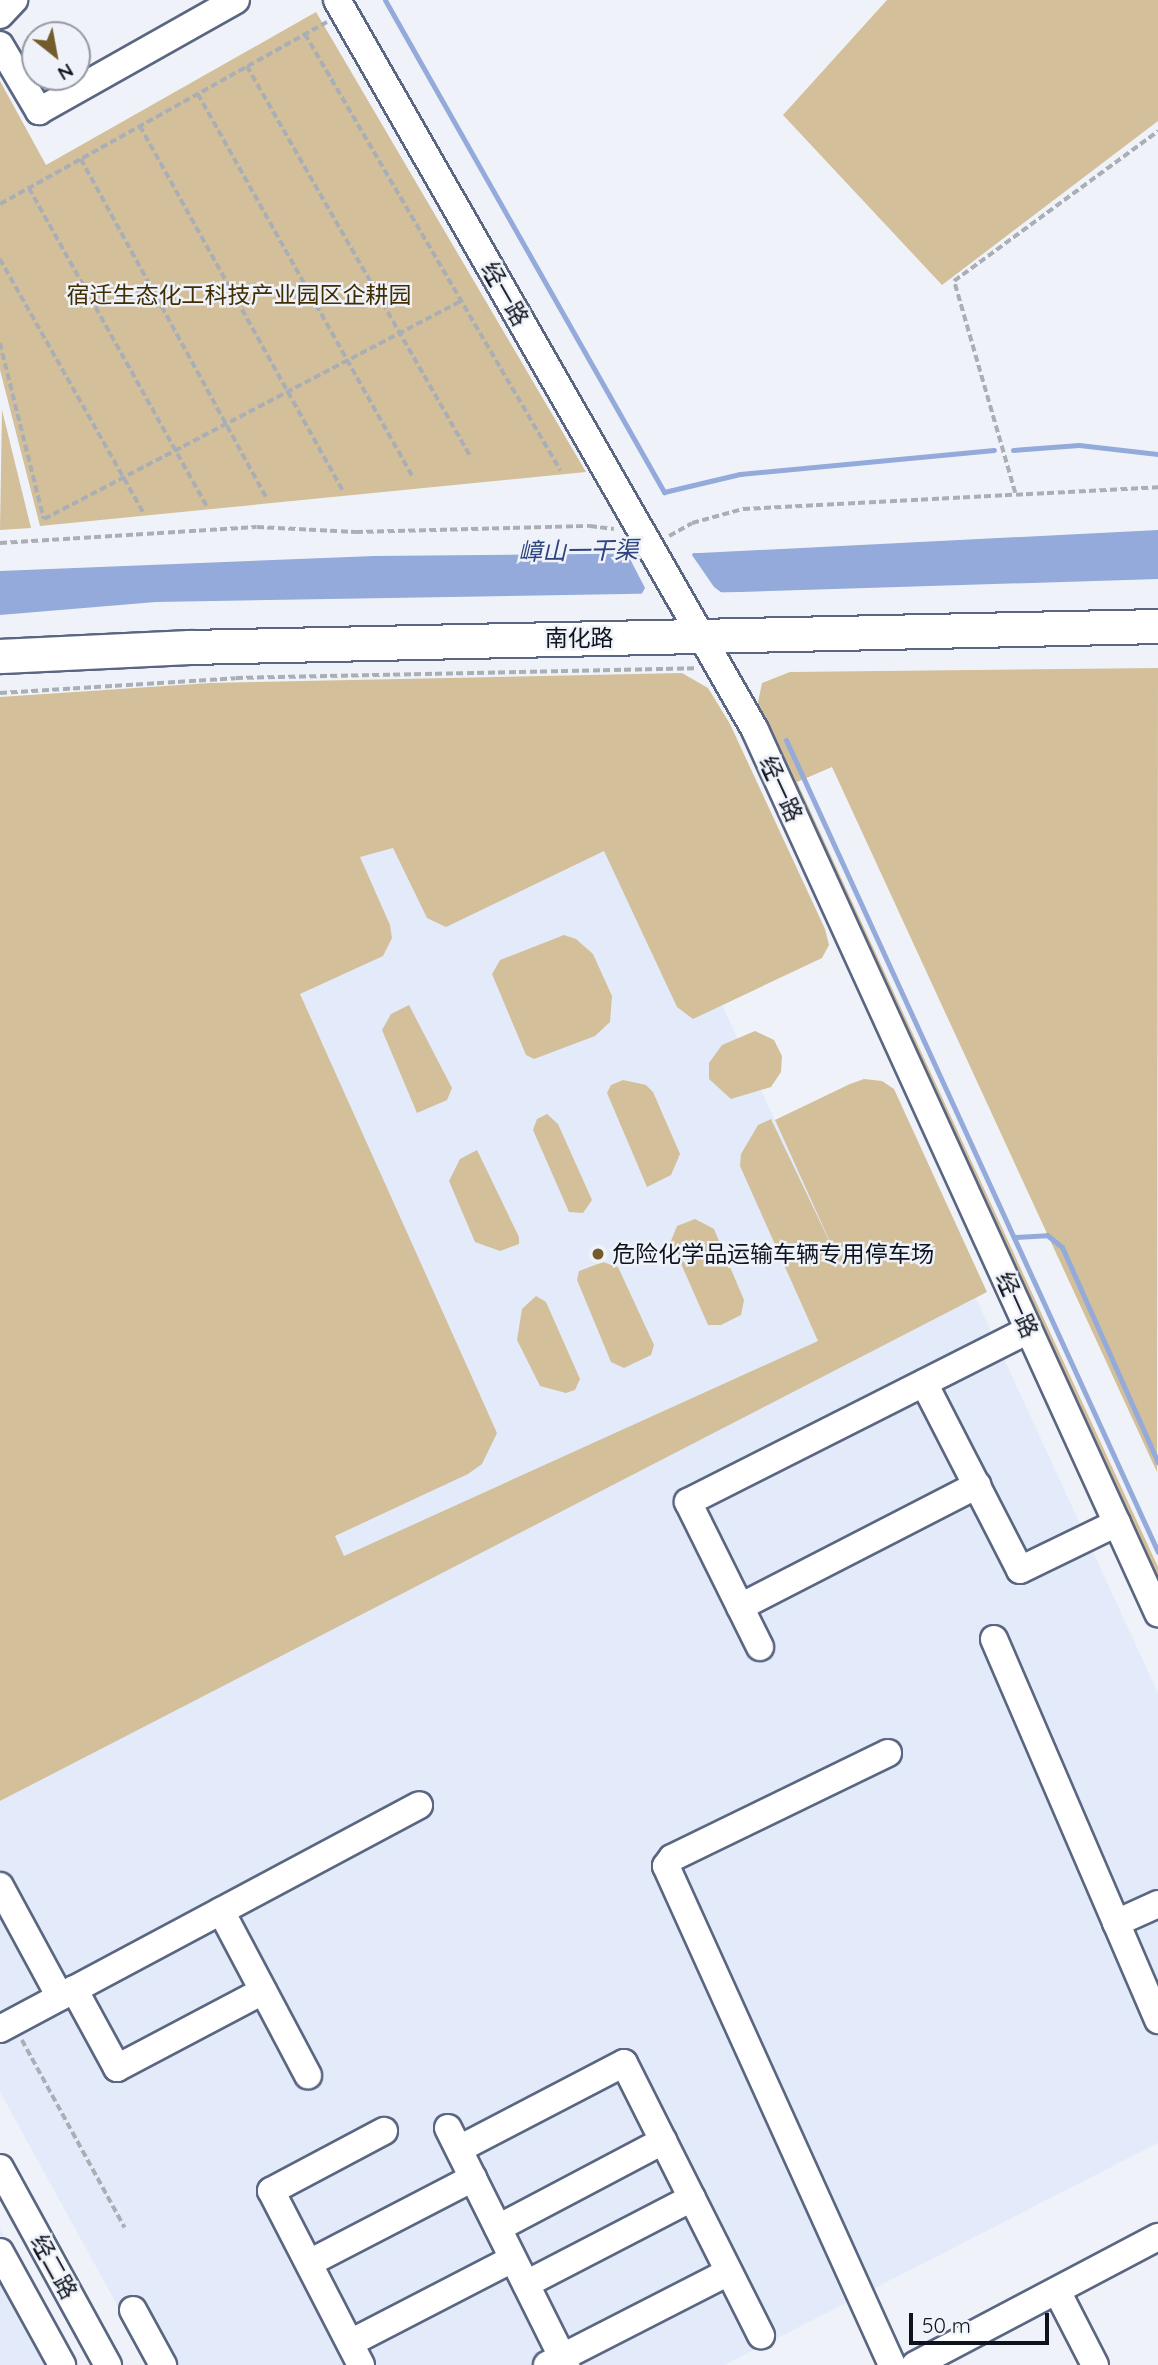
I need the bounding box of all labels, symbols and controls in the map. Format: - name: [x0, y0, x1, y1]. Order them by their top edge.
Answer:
- north arrow: [21, 21, 91, 91]
- text: N: [54, 58, 78, 86]
- street label: 经一路: [476, 257, 534, 331]
- park label: 宿迁生态化工科技产业园区企耕园: [67, 281, 411, 309]
- water label: 嶂山一干渠: [518, 536, 638, 566]
- street label: 南化路: [545, 624, 613, 652]
- street label: 经一路: [754, 752, 808, 826]
- place label: 危险化学品运输车辆专用停车场: [612, 1240, 934, 1268]
- marker: 危险化学品运输车辆专用停车场: [590, 1246, 606, 1262]
- street label: 经一路: [990, 1268, 1044, 1342]
- street label: 经二路: [25, 2230, 83, 2304]
- scale bar: [913, 2298, 1053, 2342]
- text: 50 m: [922, 2312, 971, 2338]

